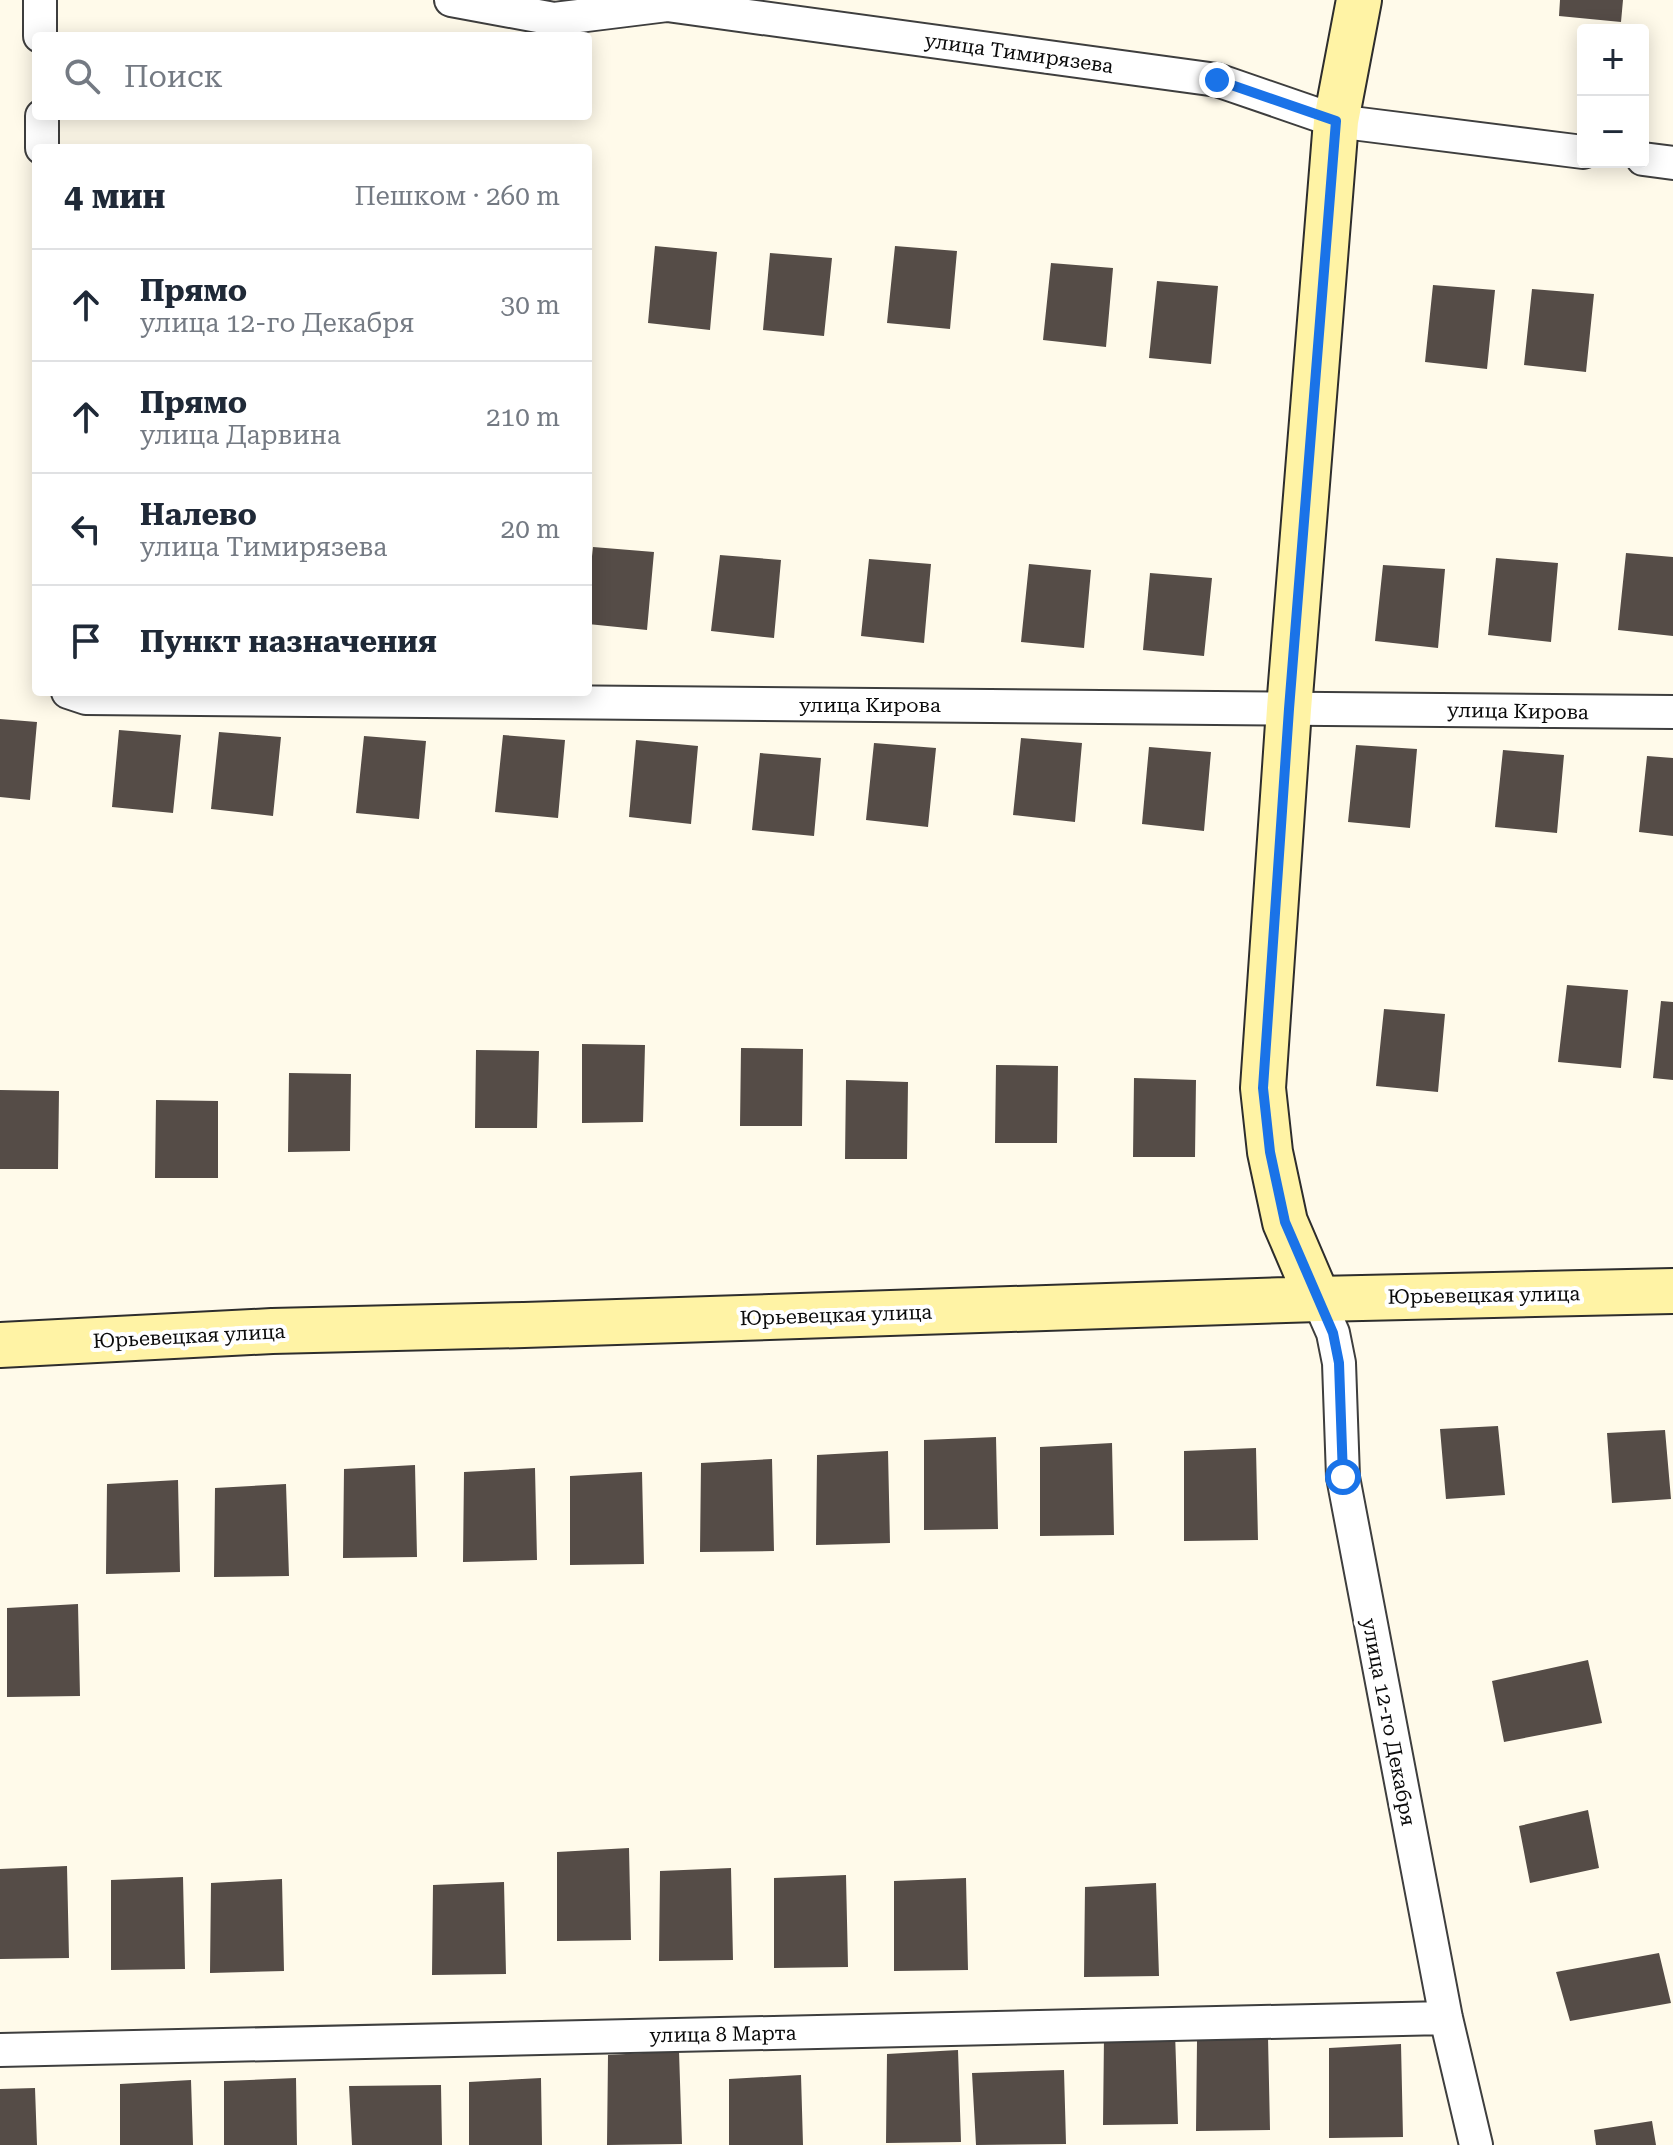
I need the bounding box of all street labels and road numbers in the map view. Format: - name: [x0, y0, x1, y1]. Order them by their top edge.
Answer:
- street label: улица Тимирязева: [923, 28, 1115, 78]
- street label: улица Кирова: [799, 693, 941, 717]
- street label: улица Кирова: [1447, 698, 1589, 724]
- street label: Юрьевецкая улица: [1388, 1281, 1581, 1309]
- street label: Юрьевецкая улица: [739, 1300, 933, 1330]
- street label: Юрьевецкая улица: [92, 1319, 286, 1353]
- street label: улица 12-го Декабря: [1357, 1616, 1421, 1828]
- street label: улица 8 Марта: [649, 2021, 797, 2047]

